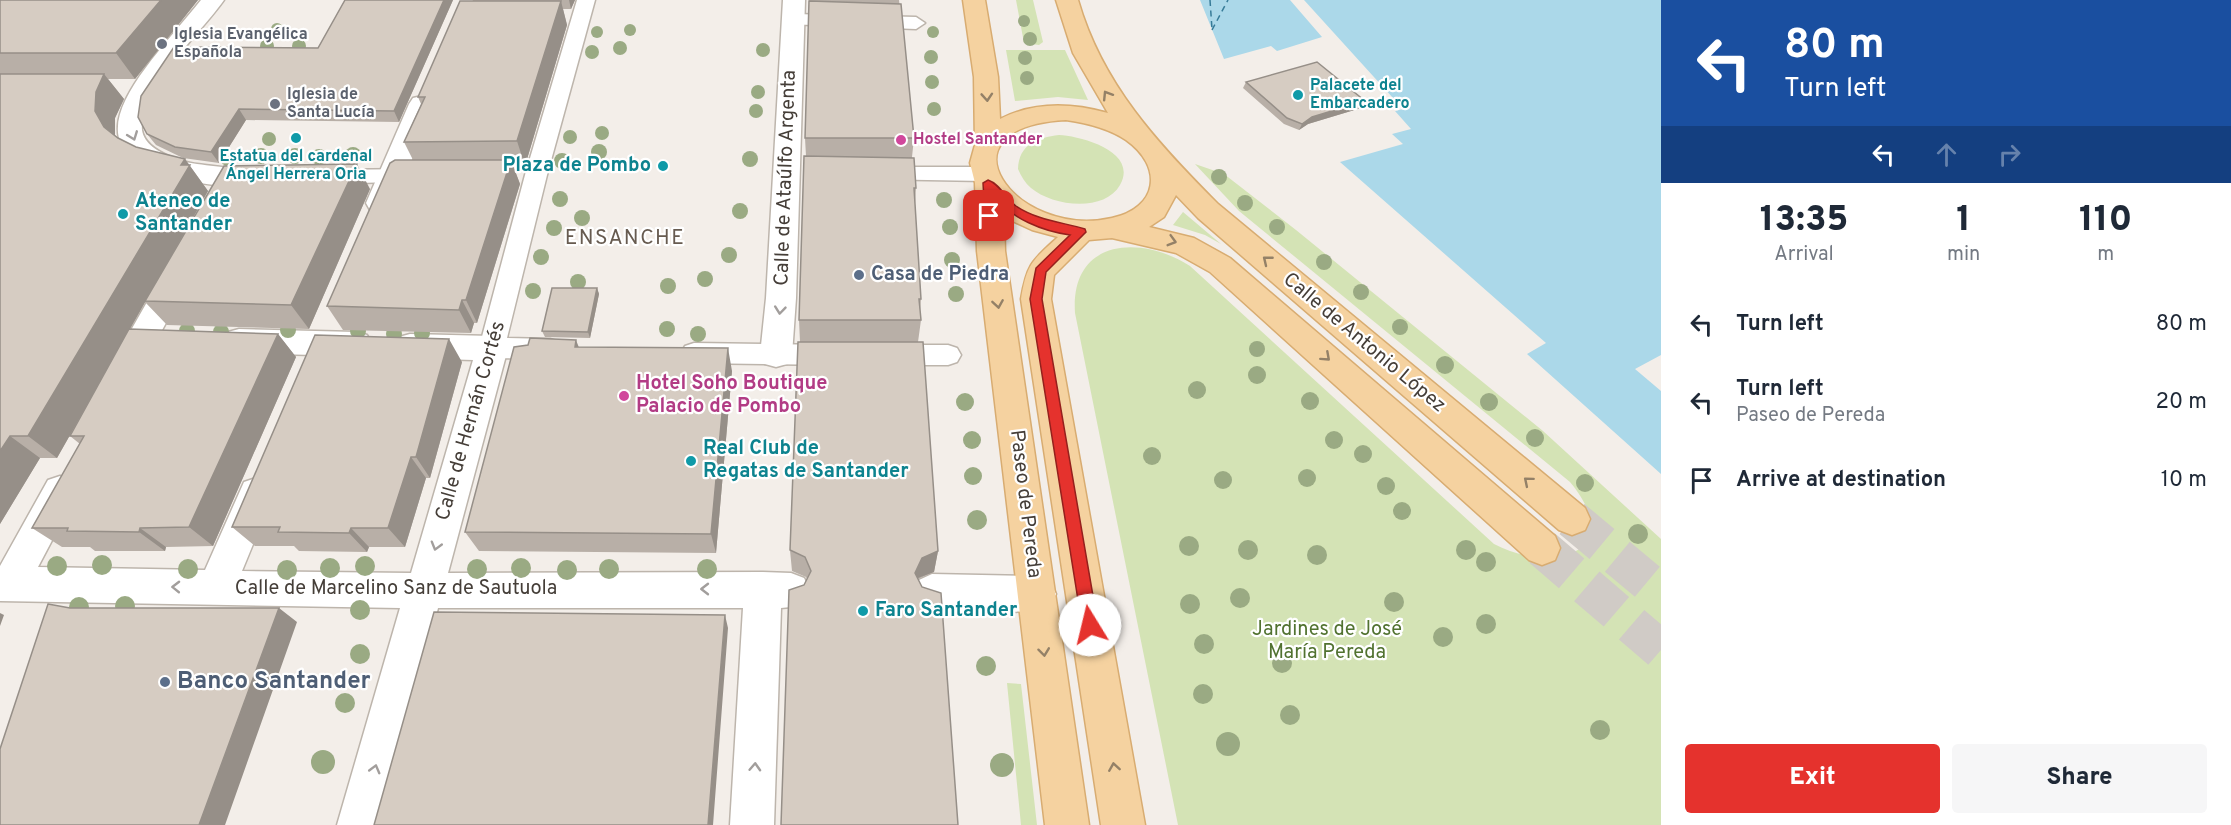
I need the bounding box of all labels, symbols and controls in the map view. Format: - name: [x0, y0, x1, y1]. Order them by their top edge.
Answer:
- text: 80 m: [1784, 20, 1885, 73]
- icon: left: [1685, 24, 1763, 102]
- place label: Iglesia Evangélica Española: [174, 25, 308, 63]
- marker: Iglesia Evangélica Española: [155, 37, 169, 51]
- street label: Calle de Ataúlfo Argenta: [769, 70, 803, 286]
- text: Turn left: [1784, 72, 1886, 106]
- place label: Palacete del Embarcadero: [1310, 76, 1410, 114]
- place label: Iglesia de Santa Lucía: [287, 85, 375, 123]
- marker: Palacete del Embarcadero: [1291, 88, 1305, 102]
- one-way arrow: [1103, 91, 1115, 101]
- one-way arrow: [981, 92, 994, 101]
- marker: Iglesia de Santa Lucía: [268, 97, 282, 111]
- one-way arrow: [126, 130, 139, 140]
- place label: Hostel Santander: [913, 130, 1043, 150]
- marker: Estatua del cardenal Ángel Herrera Oria: [289, 131, 303, 145]
- marker: Hostel Santander: [894, 133, 908, 147]
- icon: left: [1867, 138, 1900, 171]
- icon: ahead: [1930, 138, 1963, 171]
- icon: right: [1993, 138, 2026, 171]
- place label: Estatua del cardenal Ángel Herrera Oria: [220, 147, 373, 185]
- place label: Plaza de Pombo: [502, 153, 651, 179]
- marker: Plaza de Pombo: [656, 159, 670, 173]
- place label: Ateneo de Santander: [135, 189, 233, 238]
- pin: [963, 190, 1014, 241]
- text: 13:35: [1760, 198, 1848, 244]
- text: 1: [1956, 198, 1971, 244]
- text: 110: [2079, 198, 2132, 244]
- icon: arrive: [972, 199, 1005, 232]
- marker: Ateneo de Santander: [116, 207, 130, 221]
- district label: ENSANCHE: [565, 225, 685, 252]
- one-way arrow: [1166, 234, 1177, 246]
- text: Arrival: [1774, 242, 1834, 268]
- text: min: [1947, 242, 1980, 268]
- text: m: [2097, 242, 2114, 268]
- one-way arrow: [1262, 257, 1273, 268]
- place label: Casa de Piedra: [871, 262, 1009, 288]
- street label: Calle de Antonio López: [1277, 267, 1451, 419]
- marker: Casa de Piedra: [852, 268, 866, 282]
- one-way arrow: [991, 300, 1003, 309]
- one-way arrow: [774, 306, 787, 315]
- icon: left: [1685, 308, 1718, 341]
- text: Turn left: [1736, 311, 1824, 338]
- text: 80 m: [2156, 311, 2207, 338]
- street label: Calle de Hernán Cortés: [430, 318, 512, 524]
- one-way arrow: [1320, 350, 1330, 361]
- place label: Hotel Soho Boutique Palacio de Pombo: [636, 371, 827, 420]
- text: Turn left: [1736, 376, 1824, 403]
- icon: left: [1685, 386, 1718, 419]
- marker: Hotel Soho Boutique Palacio de Pombo: [617, 389, 631, 403]
- text: 20 m: [2156, 389, 2207, 416]
- text: Paseo de Pereda: [1736, 403, 1885, 429]
- street label: Paseo de Pereda: [1003, 428, 1047, 580]
- place label: Real Club de Regatas de Santander: [703, 436, 909, 485]
- marker: Real Club de Regatas de Santander: [684, 454, 698, 468]
- icon: arrive: [1685, 464, 1718, 497]
- text: Arrive at destination: [1736, 467, 1946, 494]
- text: 10 m: [2161, 467, 2207, 494]
- one-way arrow: [1524, 477, 1535, 488]
- one-way arrow: [431, 540, 443, 550]
- street label: Calle de Marcelino Sanz de Sautuola: [235, 576, 557, 602]
- one-way arrow: [172, 581, 181, 593]
- one-way arrow: [700, 583, 709, 595]
- position arrow: [1058, 593, 1122, 657]
- place label: Faro Santander: [875, 598, 1018, 624]
- marker: Faro Santander: [856, 604, 870, 618]
- park label: Jardines de José María Pereda: [1252, 617, 1402, 666]
- one-way arrow: [1038, 647, 1050, 656]
- place label: Banco Santander: [177, 667, 371, 697]
- marker: Banco Santander: [158, 675, 172, 689]
- button: Exit: [1685, 744, 1940, 813]
- button: Share: [1952, 744, 2207, 813]
- one-way arrow: [748, 762, 761, 771]
- one-way arrow: [1108, 763, 1121, 773]
- one-way arrow: [368, 764, 380, 774]

